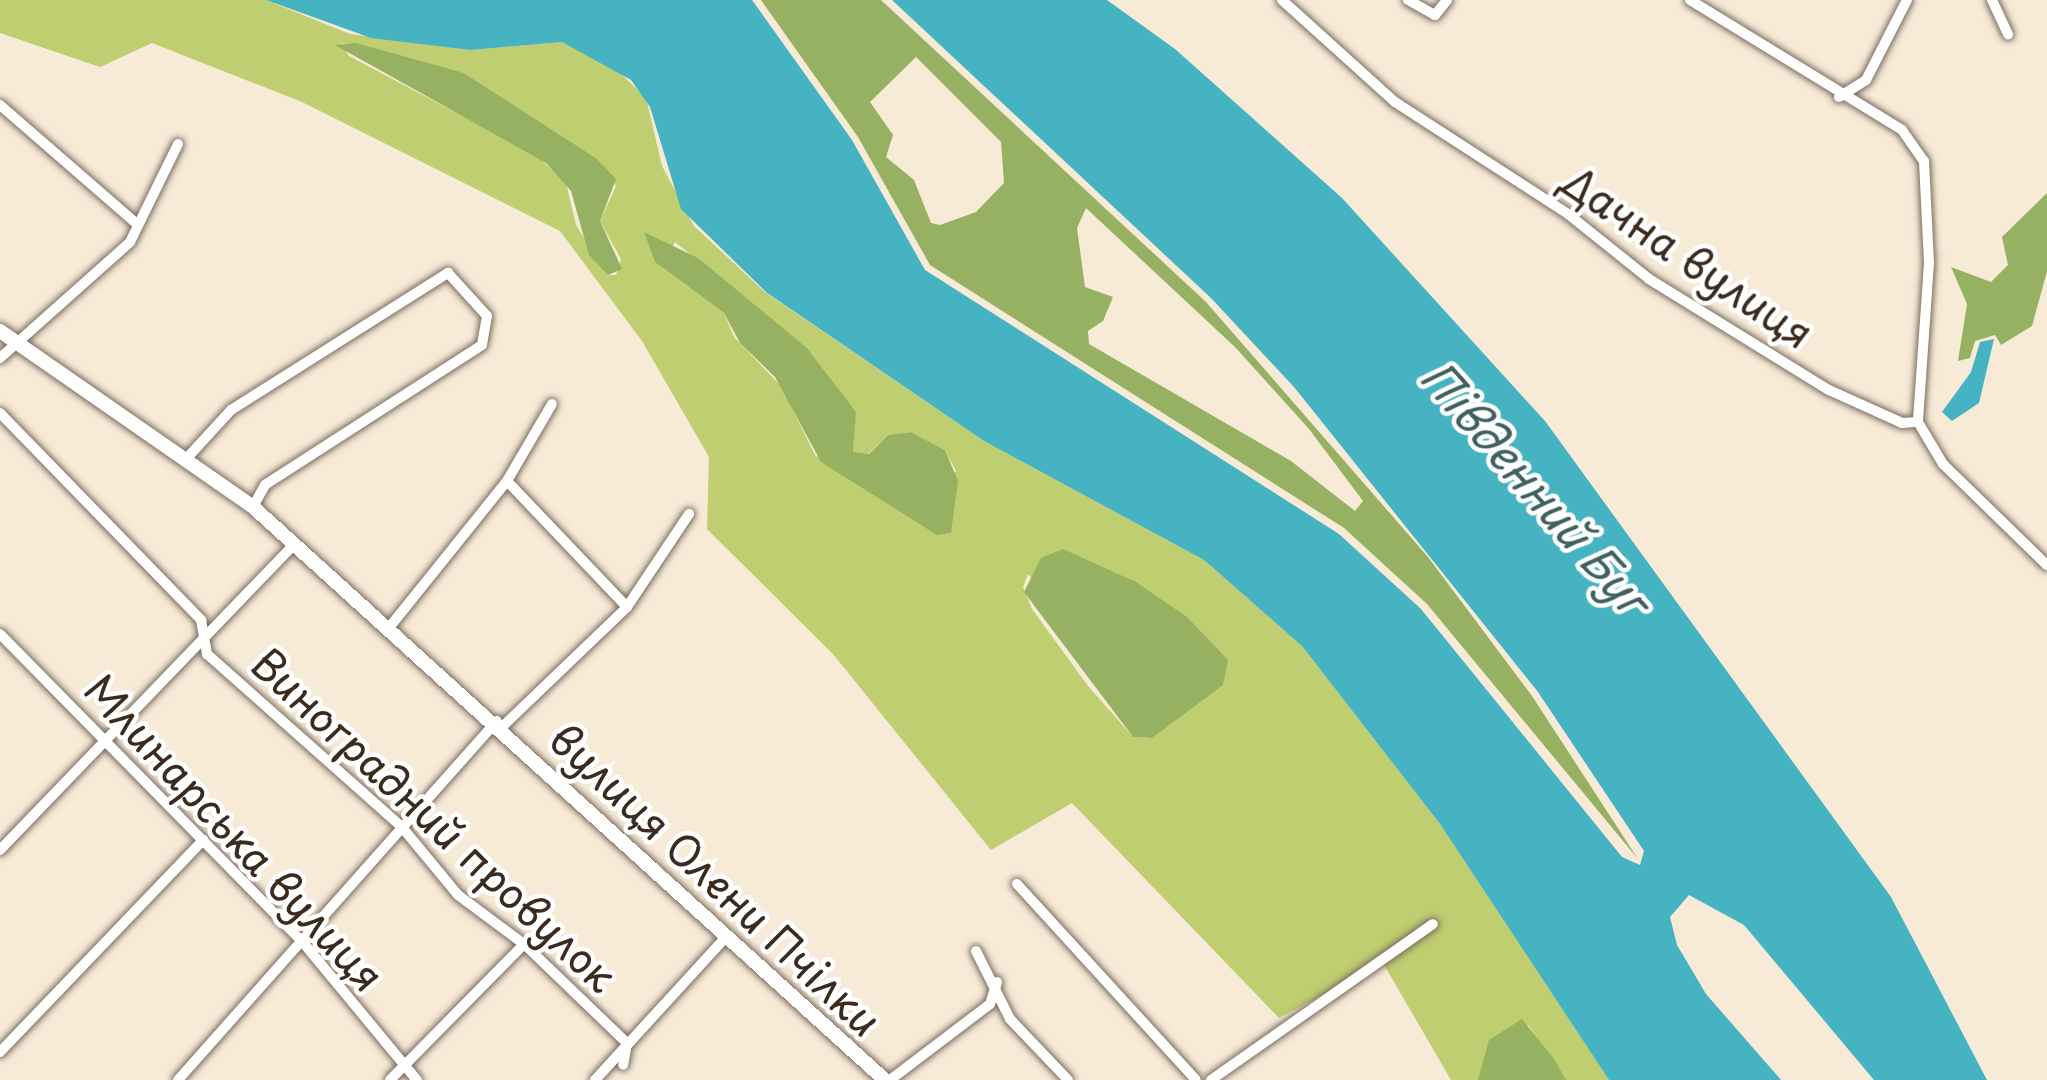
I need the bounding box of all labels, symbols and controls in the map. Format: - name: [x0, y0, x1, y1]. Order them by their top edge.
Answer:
- street label: Дачна вулиця: [1552, 153, 1824, 359]
- water label: Південний Буг: [1410, 348, 1662, 626]
- street label: Виноградний провулок: [242, 637, 628, 1001]
- street label: Млинарська вулиця: [75, 663, 395, 1001]
- street label: вулиця Олени Пчілки: [538, 711, 894, 1047]

